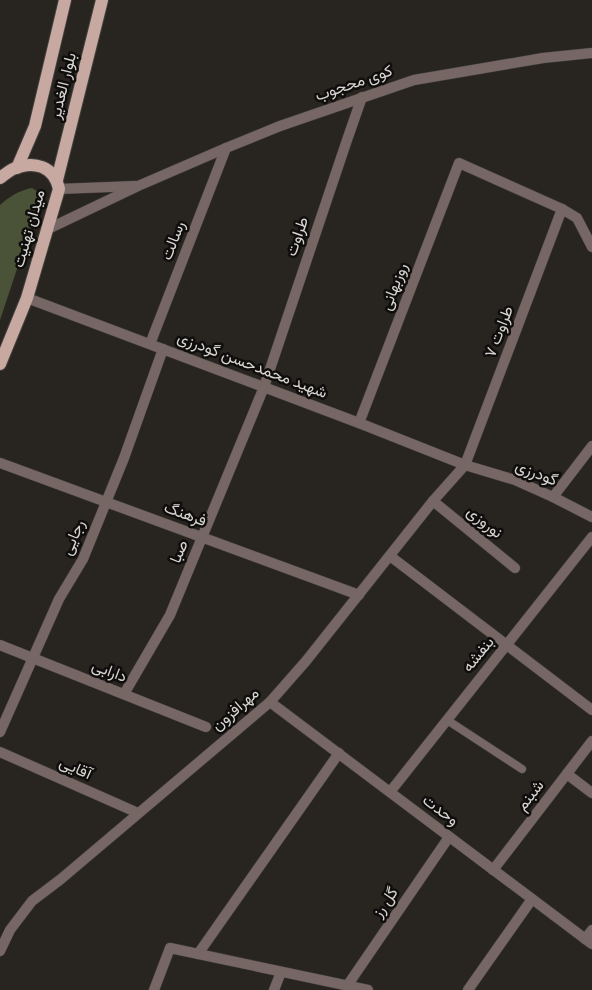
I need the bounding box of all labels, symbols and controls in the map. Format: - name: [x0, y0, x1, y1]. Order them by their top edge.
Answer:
- street label: بلوار الغدیر: [46, 51, 82, 122]
- street label: کوی محجوب: [313, 61, 395, 107]
- street label: میدان تهنیت: [9, 188, 51, 270]
- street label: طراوت: [282, 215, 314, 259]
- street label: رسالت: [157, 219, 191, 263]
- street label: روزبهانی: [377, 260, 413, 314]
- street label: طراوت ۷: [481, 303, 519, 361]
- street label: شهید محمدحسن گودرزی: [174, 328, 330, 404]
- street label: گودرزی: [512, 457, 560, 491]
- street label: فرهنگ: [161, 498, 209, 532]
- street label: نوروزی: [462, 502, 506, 544]
- street label: رجایی: [58, 517, 90, 559]
- street label: صبا: [166, 537, 194, 567]
- street label: بنفشه: [459, 633, 499, 677]
- street label: دارابی: [89, 656, 129, 688]
- street label: مهرافزون: [208, 684, 264, 736]
- street label: آقایی: [56, 753, 95, 785]
- street label: شبنم: [513, 777, 549, 815]
- street label: وحدت: [418, 791, 462, 831]
- street label: گل رز: [368, 884, 403, 923]

